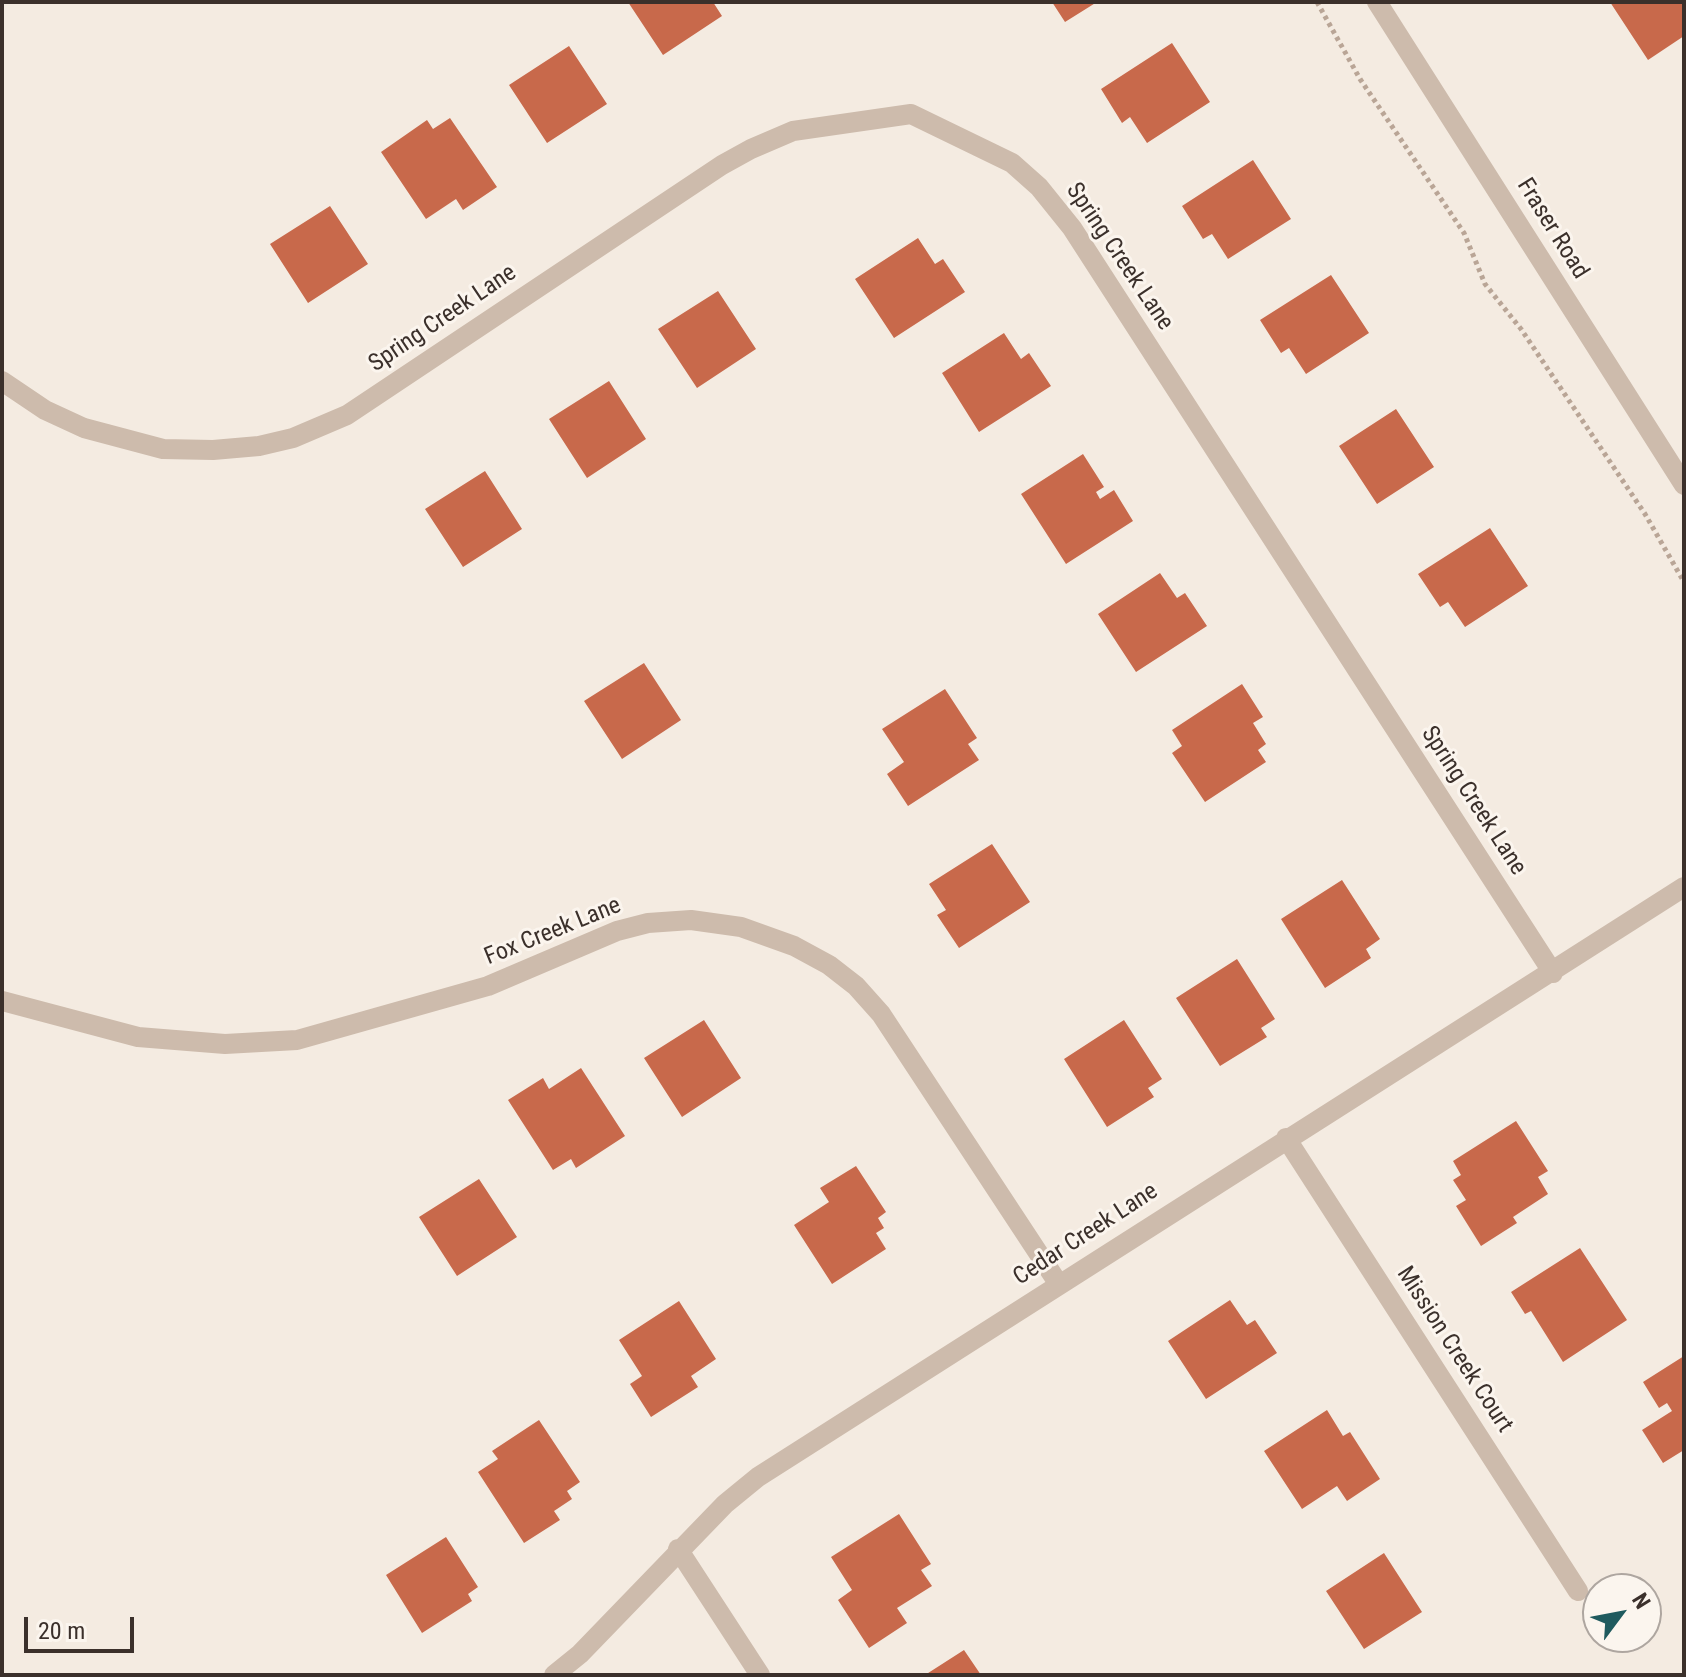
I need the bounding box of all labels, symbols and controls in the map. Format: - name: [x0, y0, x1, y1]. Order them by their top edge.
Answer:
- street label: Fraser Road: [1510, 174, 1594, 284]
- street label: Spring Creek Lane: [1059, 178, 1179, 336]
- street label: Spring Creek Lane: [364, 259, 522, 379]
- street label: Spring Creek Lane: [1414, 721, 1532, 881]
- street label: Fox Creek Lane: [481, 892, 625, 972]
- street label: Cedar Creek Lane: [1008, 1178, 1164, 1292]
- street label: Mission Creek Court: [1390, 1262, 1518, 1438]
- north arrow: [1582, 1573, 1662, 1653]
- text: N: [1627, 1589, 1655, 1613]
- scale bar: [28, 1601, 138, 1651]
- text: 20 m: [38, 1617, 85, 1645]

